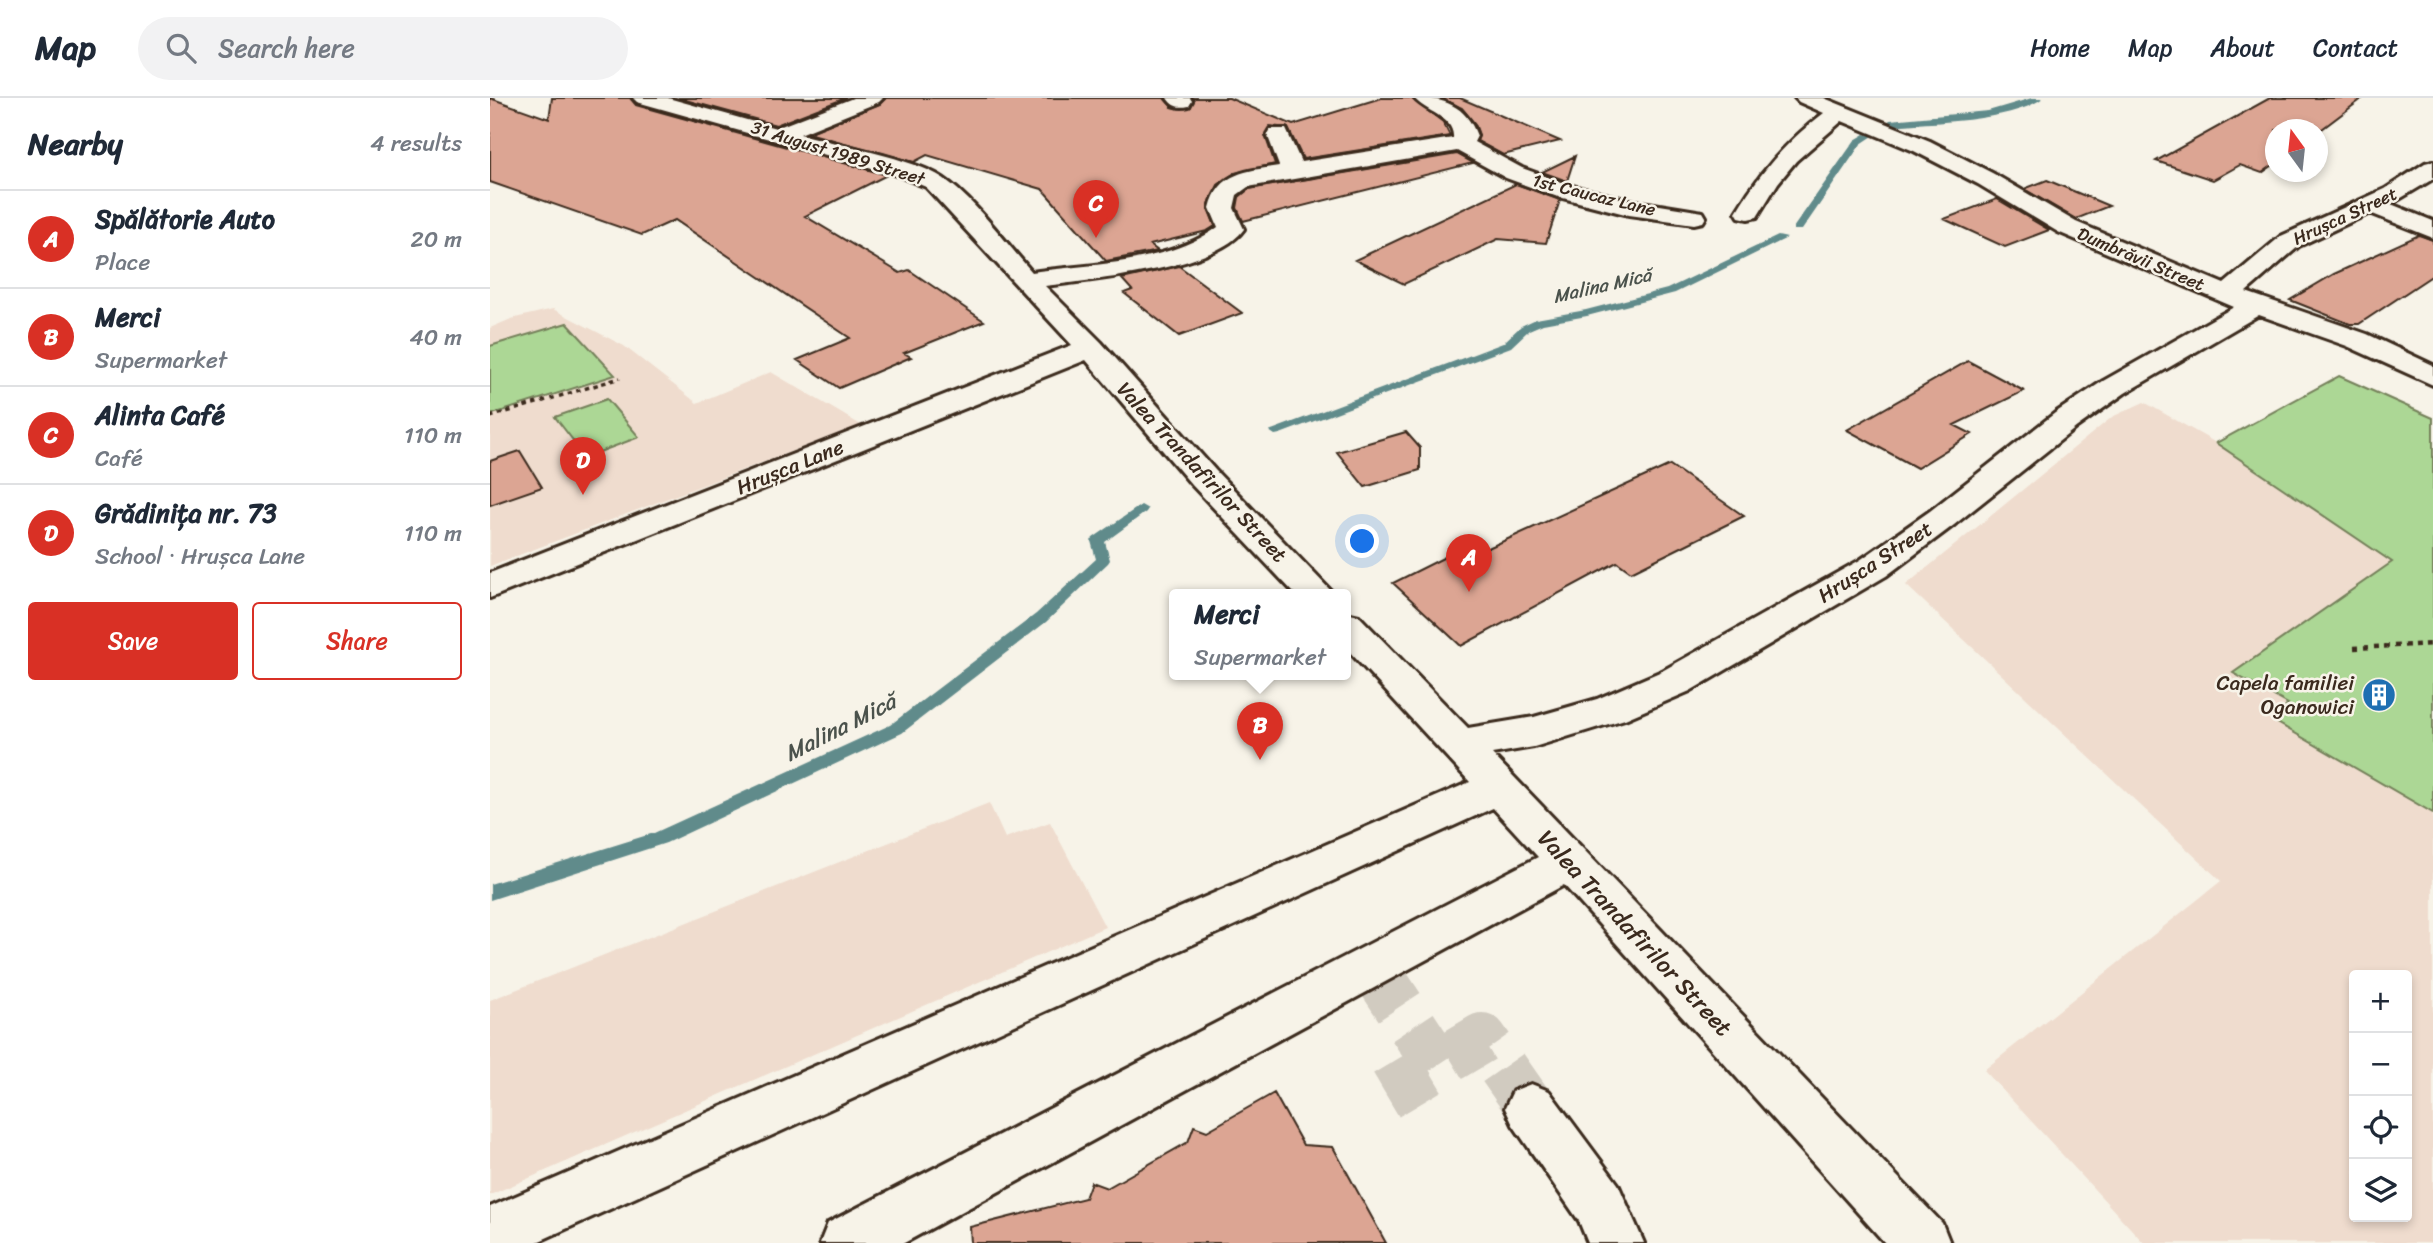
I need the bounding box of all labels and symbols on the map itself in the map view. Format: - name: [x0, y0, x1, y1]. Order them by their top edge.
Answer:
- street label: 31 August 1989 Street: [747, 111, 930, 195]
- north arrow: [2265, 119, 2328, 182]
- street label: 1st Caucaz Lane: [1529, 164, 1659, 226]
- street label: Hrușca Street: [2287, 178, 2403, 254]
- pin: C: [1073, 180, 1119, 238]
- street label: Dumbrăvii Street: [2072, 218, 2210, 300]
- water label: Malina Mică: [1550, 257, 1659, 313]
- street label: Valea Trandafirilor Street: [1107, 372, 1297, 572]
- street label: Hrușca Lane: [730, 428, 850, 506]
- pin: D: [560, 437, 606, 495]
- street label: Hrușca Street: [1810, 510, 1940, 614]
- your location: [1345, 524, 1379, 558]
- pin: A: [1446, 534, 1492, 592]
- place label: Capela familiei Oganowici: [2217, 664, 2355, 726]
- building icon: Capela familiei Oganowici: [2360, 676, 2398, 714]
- water label: Malina Mică: [777, 679, 908, 773]
- pin: B: [1237, 702, 1283, 760]
- street label: Valea Trandafirilor Street: [1527, 819, 1743, 1047]

